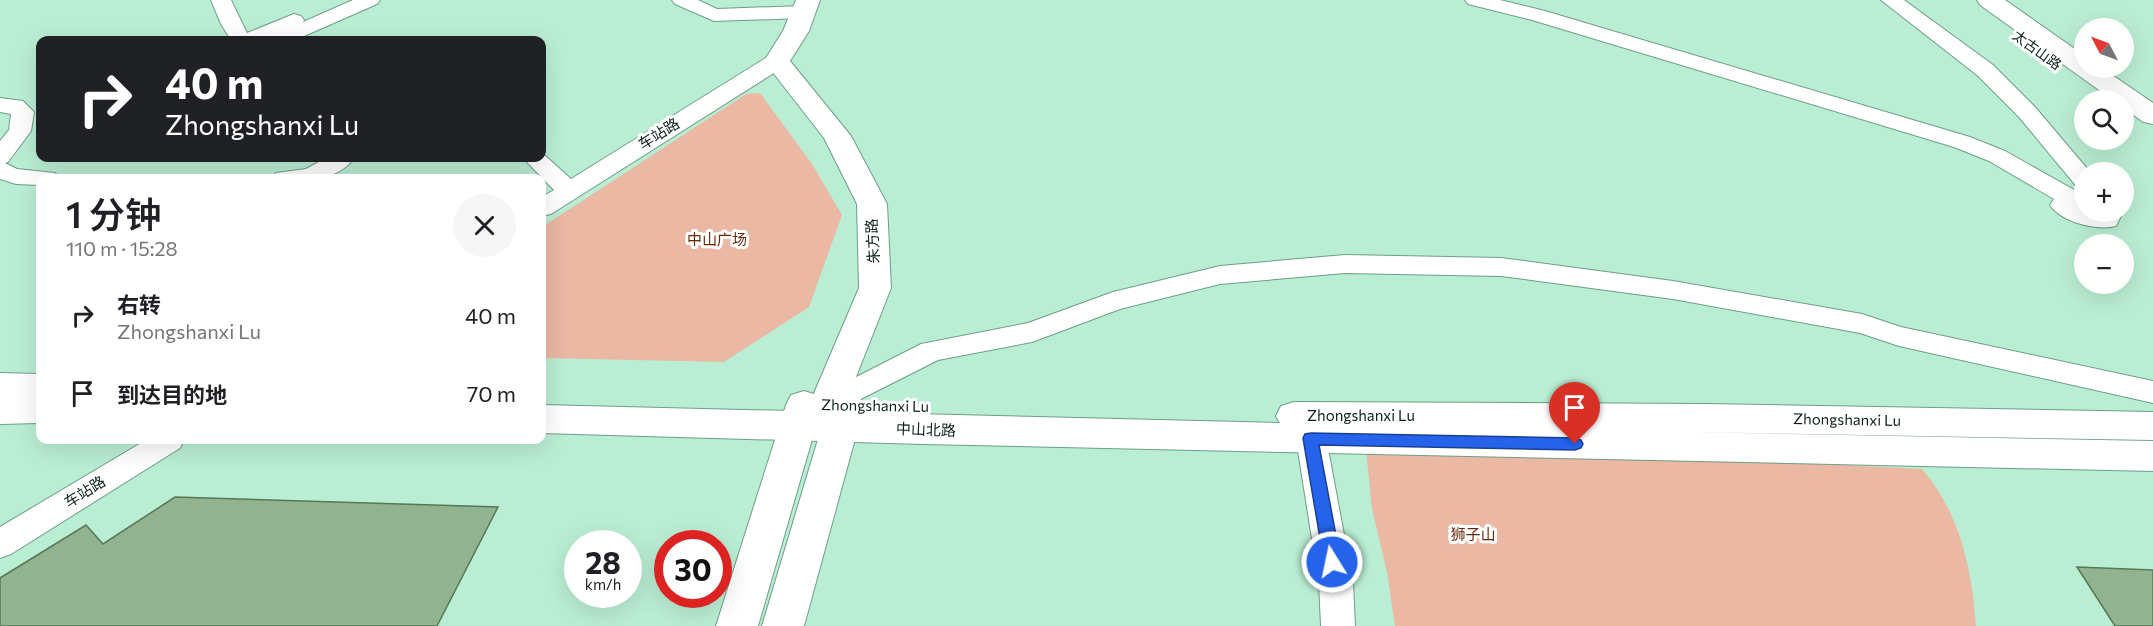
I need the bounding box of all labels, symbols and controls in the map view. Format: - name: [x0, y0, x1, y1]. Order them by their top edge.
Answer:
- north arrow: [2074, 18, 2134, 78]
- map controls: [2074, 18, 2134, 294]
- street label: 太古山路: [2010, 26, 2065, 73]
- text: 40 m: [165, 56, 263, 108]
- icon: right: [66, 60, 144, 138]
- button: search: [2074, 90, 2134, 150]
- text: Zhongshanxi Lu: [165, 108, 359, 141]
- street label: 车站路: [635, 114, 682, 153]
- button: +: [2074, 162, 2134, 222]
- text: 1 分钟: [66, 191, 161, 235]
- button: close: [453, 194, 516, 257]
- street label: 朱方路: [862, 218, 882, 264]
- park label: 中山广场: [687, 230, 747, 248]
- button: −: [2074, 234, 2134, 294]
- text: 110 m · 15:28: [66, 236, 178, 260]
- text: 右转: [117, 291, 161, 318]
- icon: right: [66, 299, 99, 332]
- text: 40 m: [465, 302, 516, 329]
- text: Zhongshanxi Lu: [117, 319, 261, 343]
- icon: arrive: [66, 377, 99, 410]
- text: 70 m: [467, 380, 516, 407]
- text: 到达目的地: [117, 381, 227, 408]
- pin: [1549, 382, 1600, 444]
- icon: arrive: [1558, 391, 1591, 424]
- street label: Zhongshanxi Lu: [821, 395, 929, 415]
- street label: Zhongshanxi Lu: [1307, 406, 1415, 424]
- street label: Zhongshanxi Lu: [1793, 409, 1901, 429]
- street label: 中山北路: [896, 419, 956, 439]
- street label: 车站路: [61, 472, 108, 511]
- park label: 狮子山: [1450, 525, 1496, 543]
- speed limit sign: 30: [654, 530, 732, 608]
- position arrow: [1300, 530, 1364, 594]
- text: 28: [585, 543, 621, 580]
- text: km/h: [585, 575, 621, 593]

